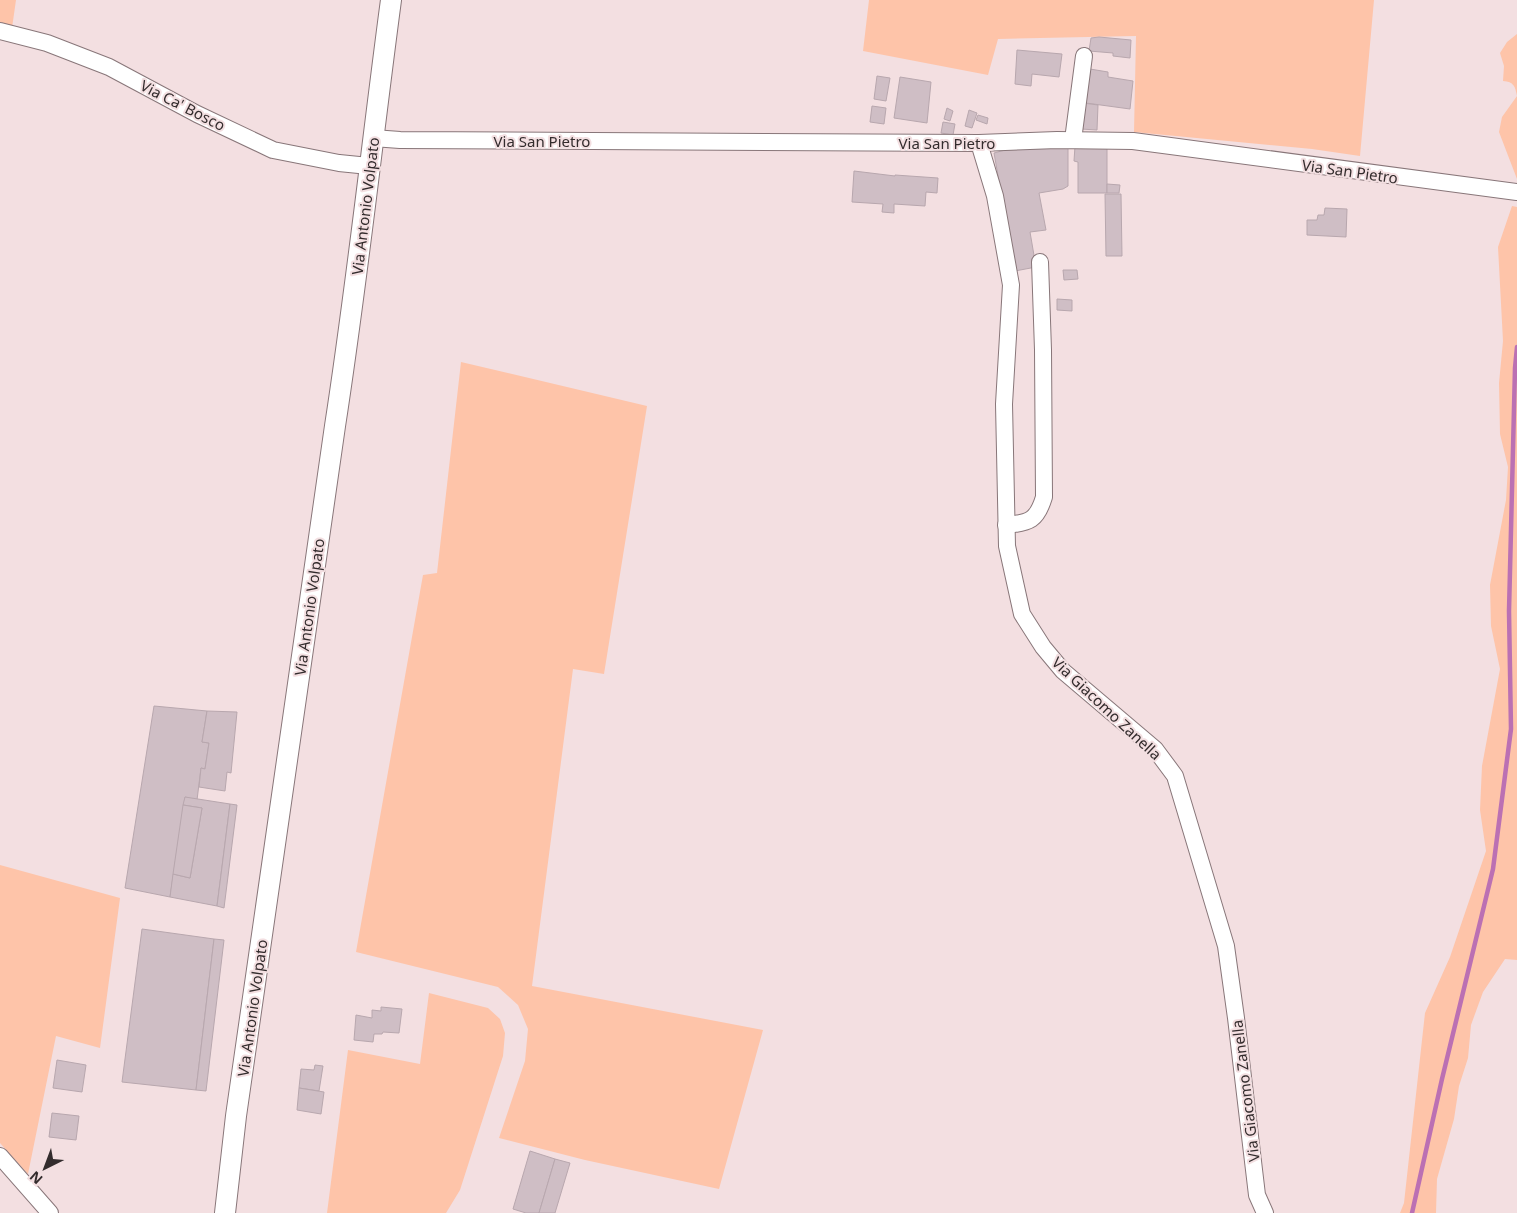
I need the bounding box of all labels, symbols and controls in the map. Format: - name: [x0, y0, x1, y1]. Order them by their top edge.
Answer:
- street label: Via Ca' Bosco: [137, 75, 229, 135]
- street label: Via San Pietro: [494, 131, 590, 151]
- street label: Via San Pietro: [899, 133, 995, 153]
- street label: Via Antonio Volpato: [347, 136, 383, 276]
- street label: Via San Pietro: [1301, 154, 1399, 188]
- street label: Via Antonio Volpato: [289, 537, 329, 677]
- street label: Via Giacomo Zanella: [1048, 652, 1166, 764]
- street label: Via Antonio Volpato: [232, 938, 272, 1078]
- street label: Via Giacomo Zanella: [1226, 1019, 1264, 1163]
- north arrow: [20, 1143, 70, 1193]
- text: N: [25, 1167, 47, 1189]

